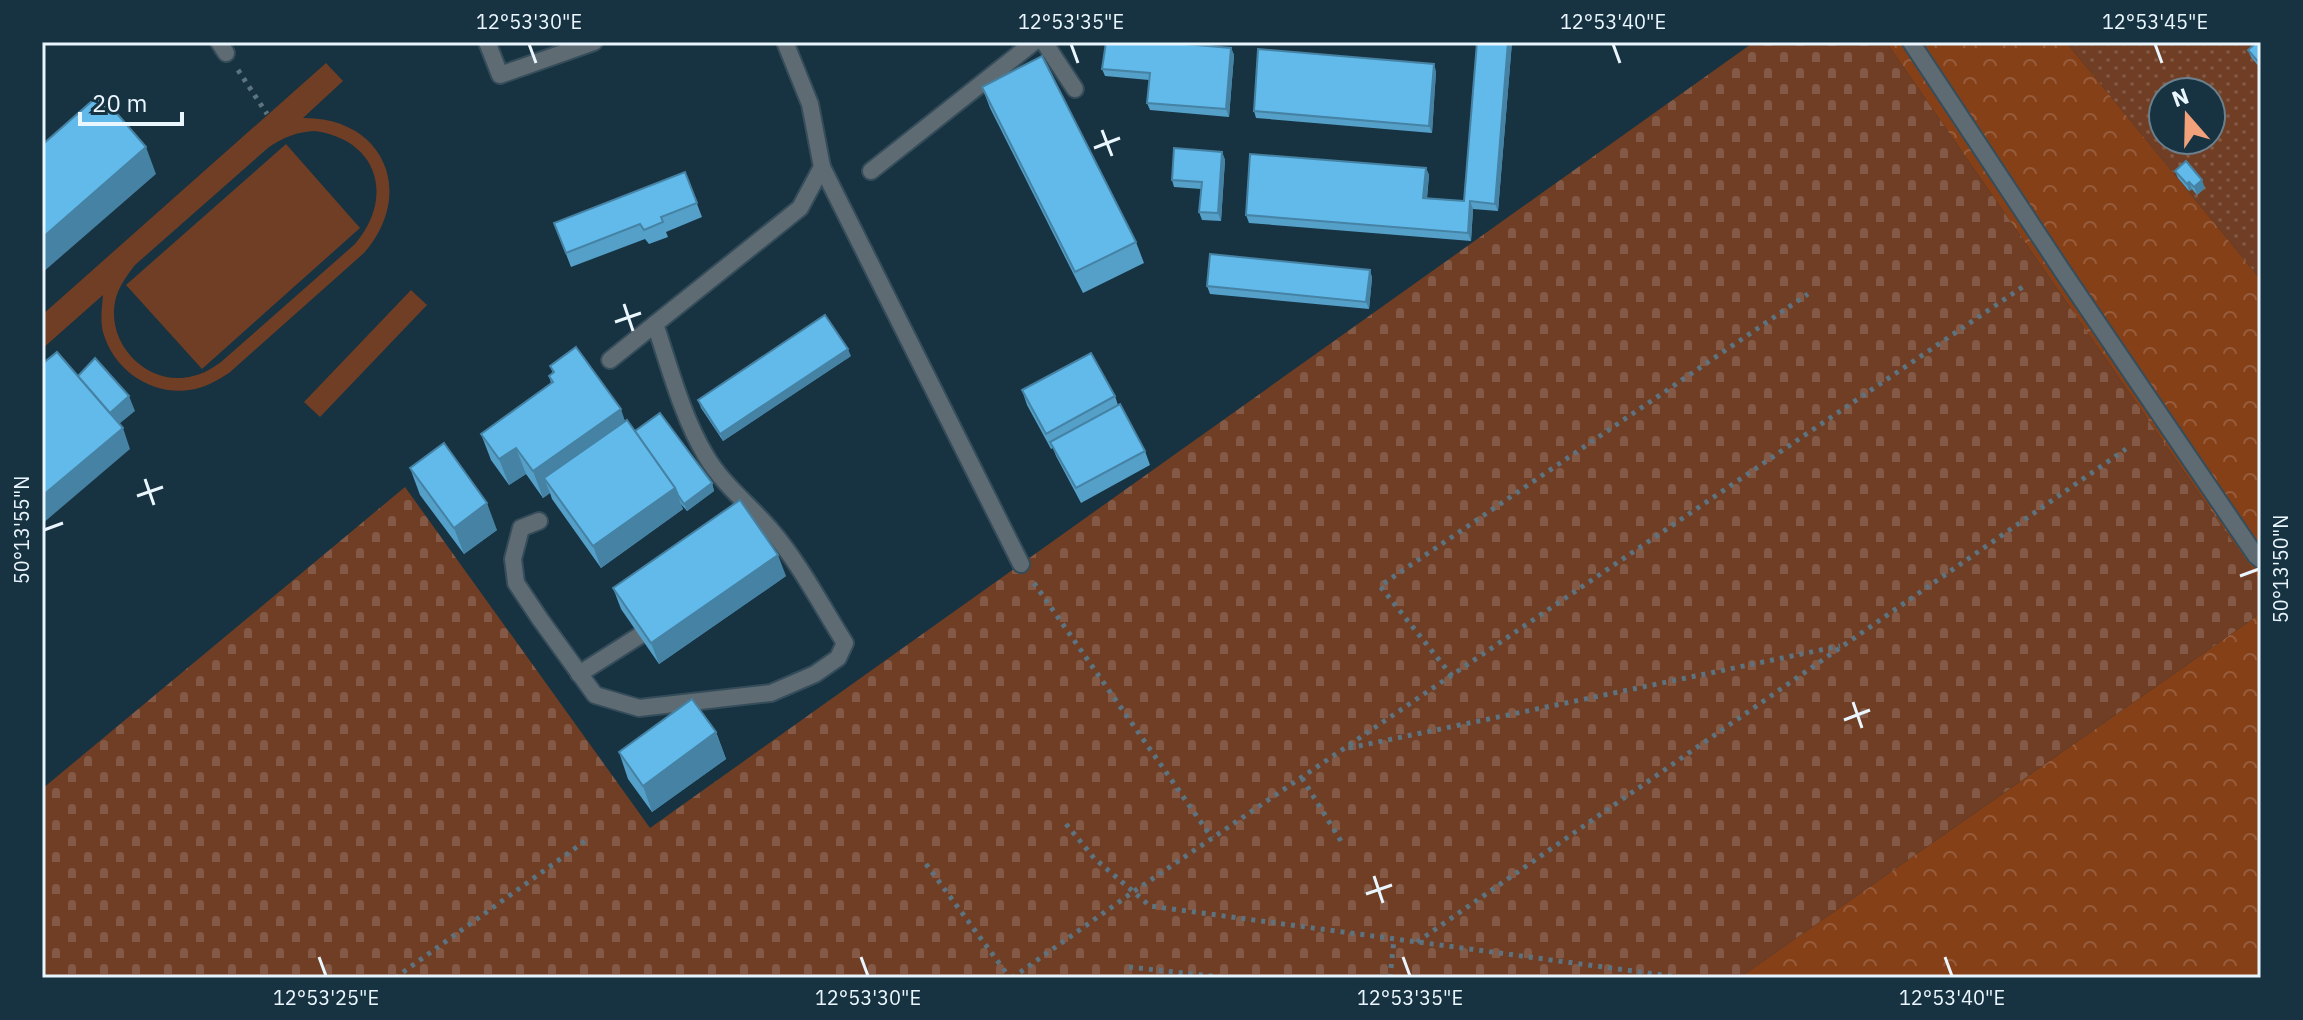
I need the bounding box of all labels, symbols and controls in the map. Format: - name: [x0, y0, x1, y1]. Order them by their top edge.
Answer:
- text: 12°53'30"E: [476, 8, 582, 35]
- text: 12°53'35"E: [1018, 8, 1124, 35]
- text: 12°53'40"E: [1560, 8, 1666, 35]
- text: 12°53'45"E: [2102, 8, 2208, 35]
- scale bar: [80, 76, 182, 126]
- north arrow: [2147, 76, 2227, 156]
- text: N: [2168, 80, 2192, 113]
- text: 20 m: [92, 87, 147, 119]
- text: 50°13'55"N: [8, 476, 35, 584]
- text: 50°13'50"N: [2267, 515, 2294, 623]
- text: 12°53'25"E: [273, 984, 379, 1011]
- text: 12°53'30"E: [815, 984, 921, 1011]
- text: 12°53'35"E: [1357, 984, 1463, 1011]
- text: 12°53'40"E: [1899, 984, 2005, 1011]

